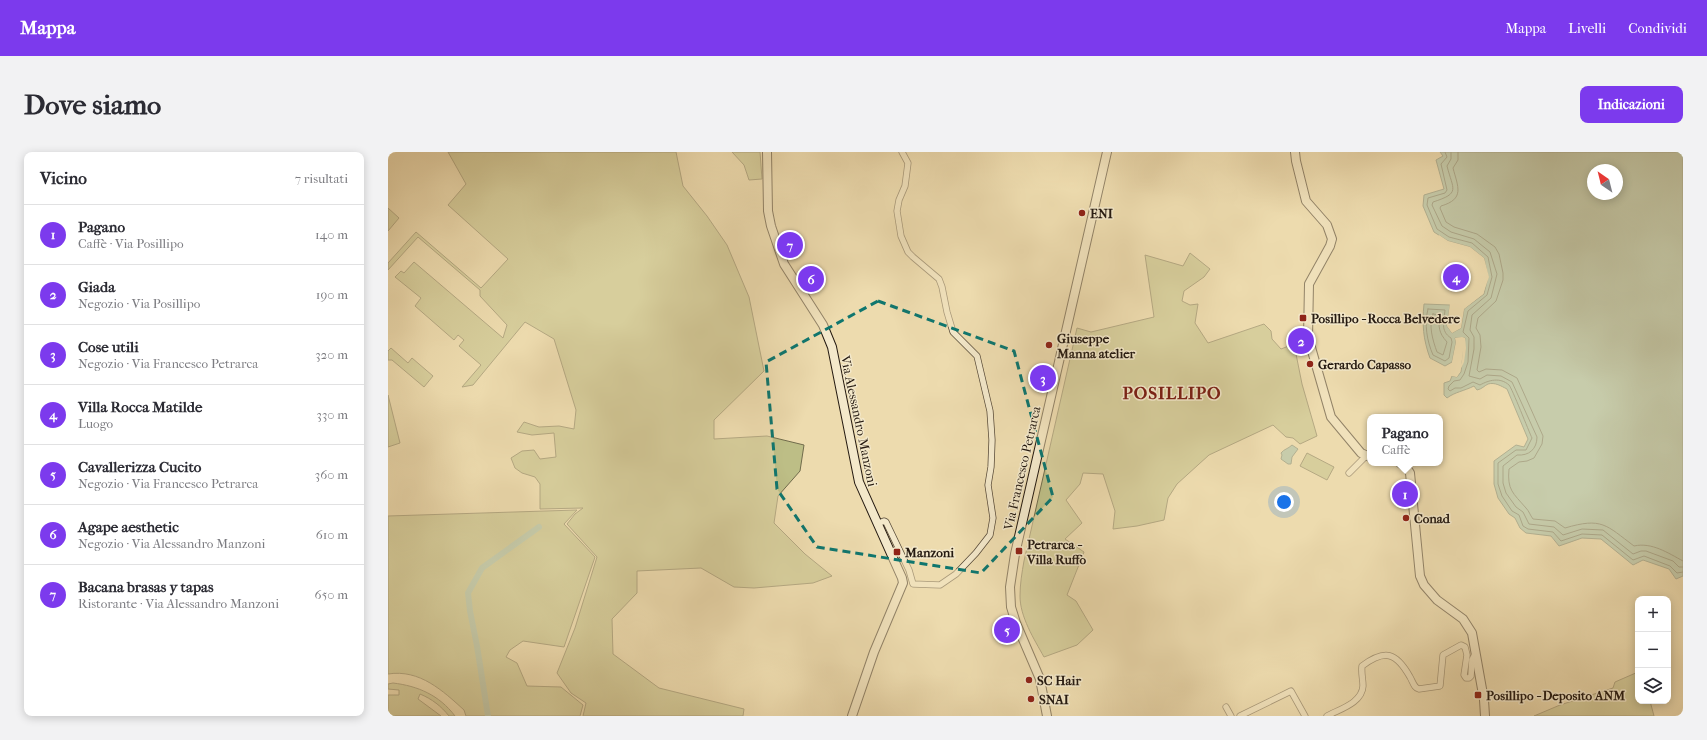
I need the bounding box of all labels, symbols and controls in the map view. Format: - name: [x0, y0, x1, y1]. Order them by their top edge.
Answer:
- text: Mappa: [20, 17, 76, 39]
- text: Mappa: [1505, 20, 1546, 37]
- text: Livelli: [1568, 20, 1606, 37]
- text: Condividi: [1628, 20, 1687, 37]
- button: Indicazioni: [1580, 86, 1683, 123]
- text: Dove siamo: [24, 88, 161, 121]
- north arrow: [1587, 164, 1623, 200]
- text: Vicino: [40, 168, 87, 188]
- text: 7 risultati: [295, 171, 348, 186]
- place label: ENI: [1090, 206, 1114, 221]
- marker: ENI: [1077, 208, 1087, 218]
- text: Pagano: [78, 218, 125, 236]
- text: 1: [51, 227, 55, 242]
- text: 140 m: [315, 227, 348, 242]
- pin: 7: [777, 230, 803, 260]
- text: Caffè · Via Posillipo: [78, 236, 184, 251]
- pin: 4: [1443, 262, 1469, 292]
- pin: 6: [798, 264, 824, 294]
- text: Giada: [78, 278, 115, 296]
- text: 2: [50, 287, 56, 302]
- text: 190 m: [316, 287, 348, 302]
- text: Negozio · Via Posillipo: [78, 296, 200, 311]
- place label: Posillipo - Rocca Belvedere: [1311, 311, 1460, 327]
- marker: Posillipo - Rocca Belvedere: [1298, 313, 1308, 323]
- pin: 2: [1288, 326, 1314, 356]
- place label: Giuseppe Manna atelier: [1056, 331, 1136, 361]
- text: Cose utili: [78, 338, 139, 356]
- marker: Giuseppe Manna atelier: [1044, 340, 1054, 350]
- text: 3: [50, 347, 56, 362]
- text: 320 m: [315, 347, 348, 362]
- street label: Via Alessandro Manzoni: [838, 353, 880, 488]
- text: Negozio · Via Francesco Petrarca: [78, 356, 258, 371]
- place label: Gerardo Capasso: [1318, 357, 1411, 373]
- marker: Gerardo Capasso: [1305, 359, 1315, 369]
- pin: 3: [1030, 363, 1056, 393]
- district label: POSILLIPO: [1123, 383, 1221, 403]
- text: Villa Rocca Matilde: [78, 398, 202, 416]
- street label: Via Francesco Petrarca: [1000, 404, 1044, 532]
- text: 4: [49, 407, 57, 422]
- text: 330 m: [317, 407, 348, 422]
- popup: [1367, 414, 1443, 466]
- text: Luogo: [78, 416, 113, 431]
- text: Pagano: [1381, 424, 1429, 442]
- text: Caffè: [1381, 442, 1410, 457]
- text: Cavallerizza Cucito: [78, 458, 201, 476]
- text: 5: [50, 467, 56, 482]
- text: 360 m: [315, 467, 348, 482]
- text: Negozio · Via Francesco Petrarca: [78, 476, 258, 491]
- pin: 1: [1392, 479, 1418, 509]
- your location: [1274, 492, 1294, 512]
- place label: Conad: [1414, 511, 1451, 526]
- marker: Conad: [1401, 513, 1411, 523]
- text: Agape aesthetic: [78, 518, 179, 536]
- text: 6: [49, 527, 57, 542]
- text: 610 m: [316, 527, 348, 542]
- text: Negozio · Via Alessandro Manzoni: [78, 536, 265, 551]
- place label: Petrarca - Villa Ruffo: [1026, 537, 1087, 567]
- place label: Manzoni: [904, 545, 954, 560]
- marker: Petrarca - Villa Ruffo: [1014, 546, 1024, 556]
- marker: Manzoni: [892, 547, 902, 557]
- text: Bacana brasas y tapas: [78, 578, 214, 596]
- text: 7: [50, 587, 56, 602]
- text: 650 m: [315, 587, 348, 602]
- text: Ristorante · Via Alessandro Manzoni: [78, 596, 279, 611]
- map controls: [1635, 596, 1671, 704]
- button: +: [1635, 596, 1671, 632]
- pin: 5: [994, 615, 1020, 645]
- button: −: [1635, 632, 1671, 668]
- button: layers: [1635, 668, 1671, 704]
- place label: SC Hair: [1037, 673, 1081, 688]
- marker: SC Hair: [1024, 675, 1034, 685]
- place label: Posillipo - Deposito ANM: [1486, 688, 1625, 704]
- marker: Posillipo - Deposito ANM: [1473, 690, 1483, 700]
- place label: SNAI: [1039, 692, 1070, 707]
- marker: SNAI: [1026, 694, 1036, 704]

